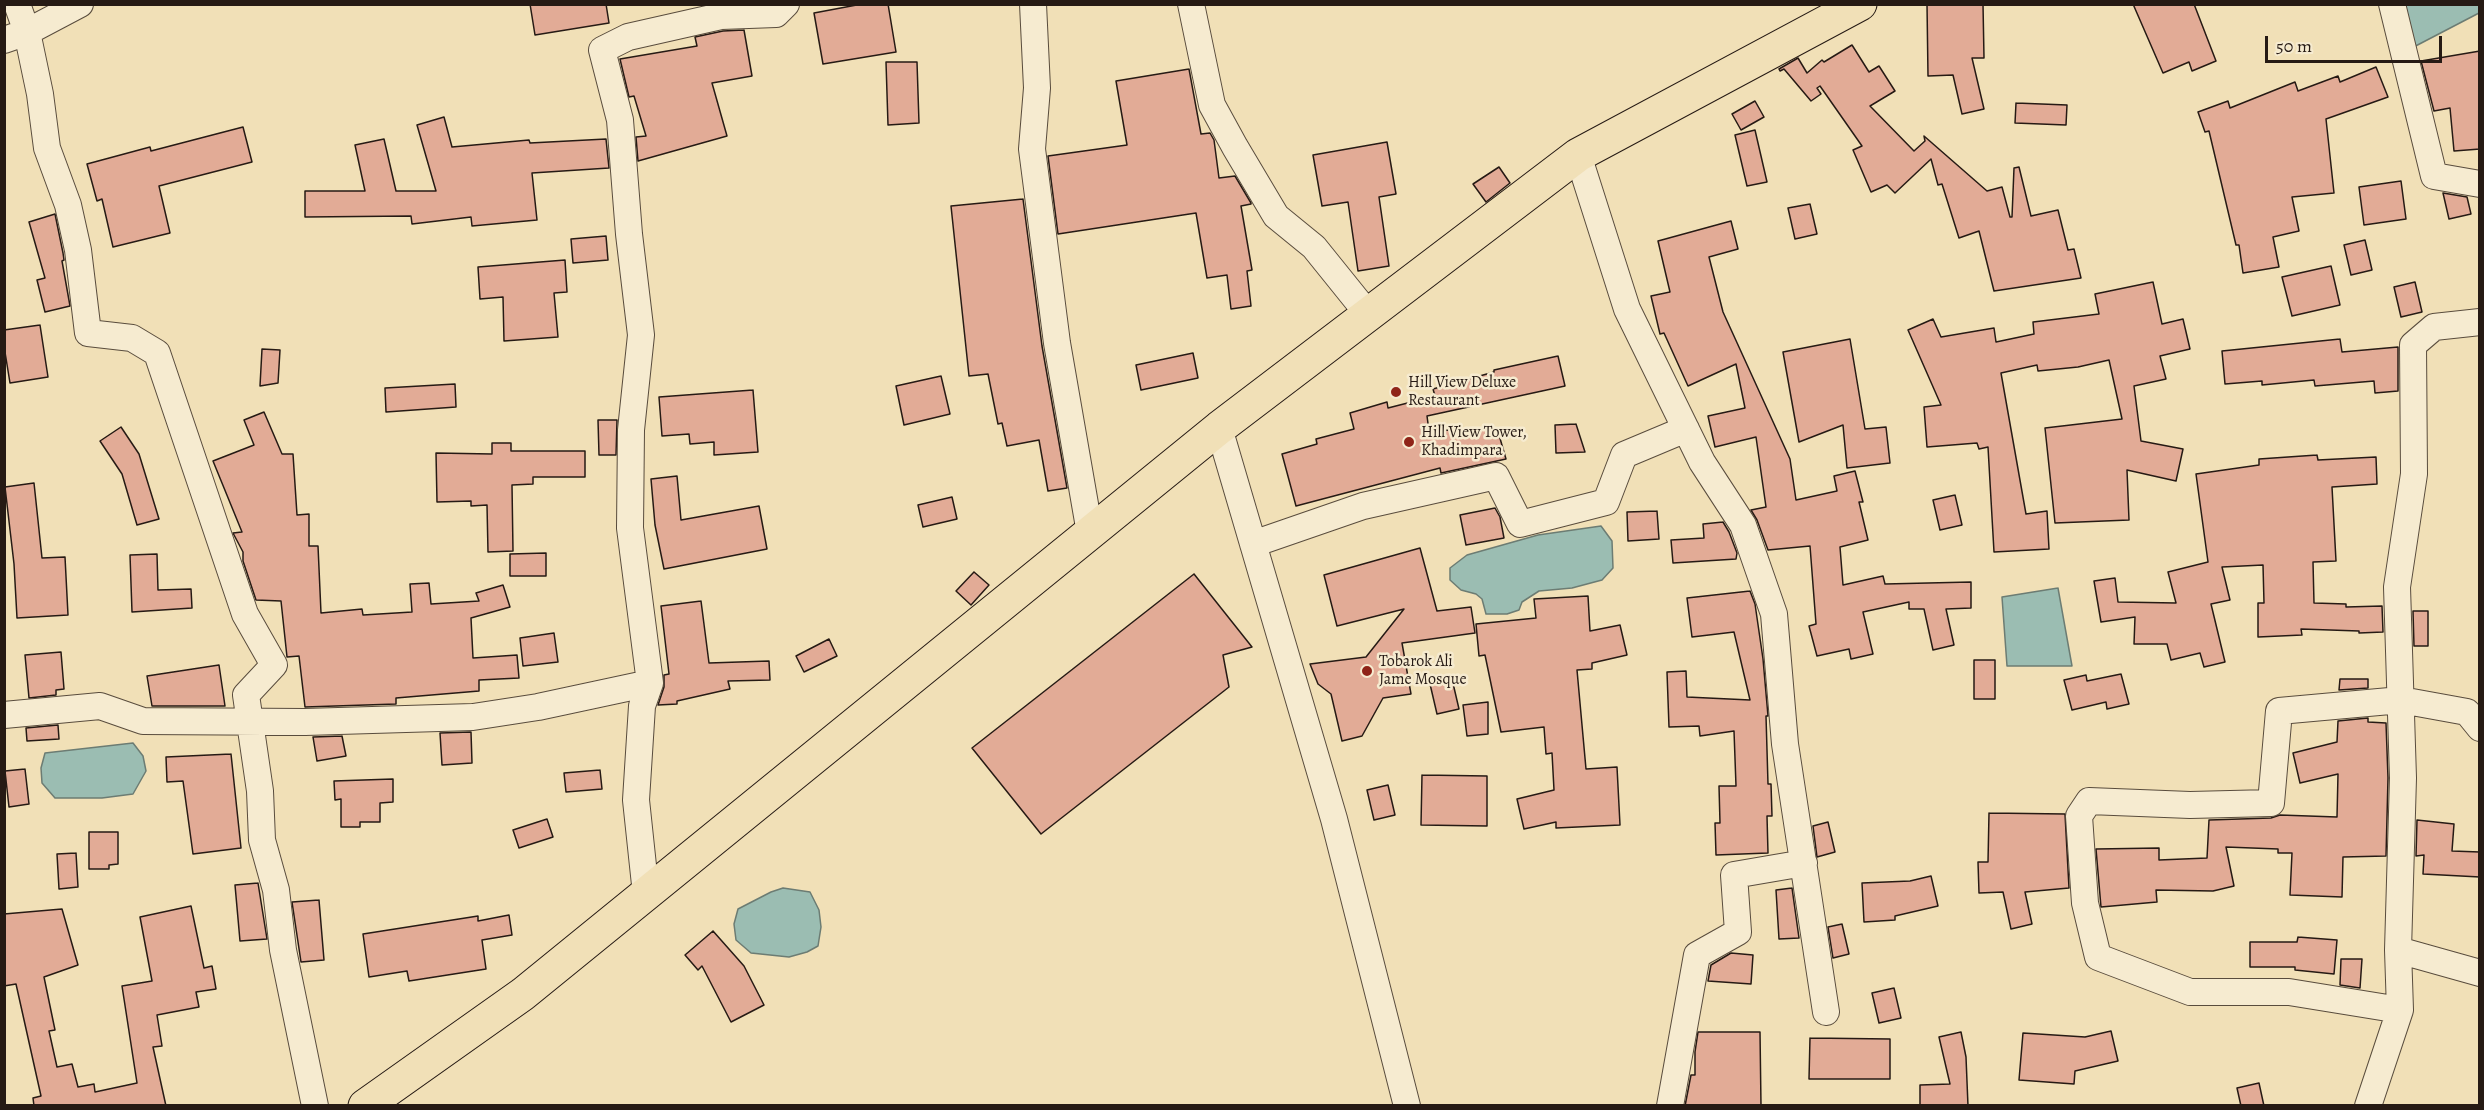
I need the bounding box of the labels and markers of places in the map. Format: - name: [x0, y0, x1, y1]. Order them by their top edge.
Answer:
- place label: Hill View Deluxe Restaurant: [1408, 373, 1516, 411]
- marker: Hill View Deluxe Restaurant: [1389, 385, 1403, 399]
- place label: Hill View Tower, Khadimpara: [1421, 423, 1527, 461]
- marker: Hill View Tower, Khadimpara: [1402, 435, 1416, 449]
- place label: Tobarok Ali Jame Mosque: [1379, 652, 1467, 690]
- marker: Tobarok Ali Jame Mosque: [1360, 664, 1374, 678]

